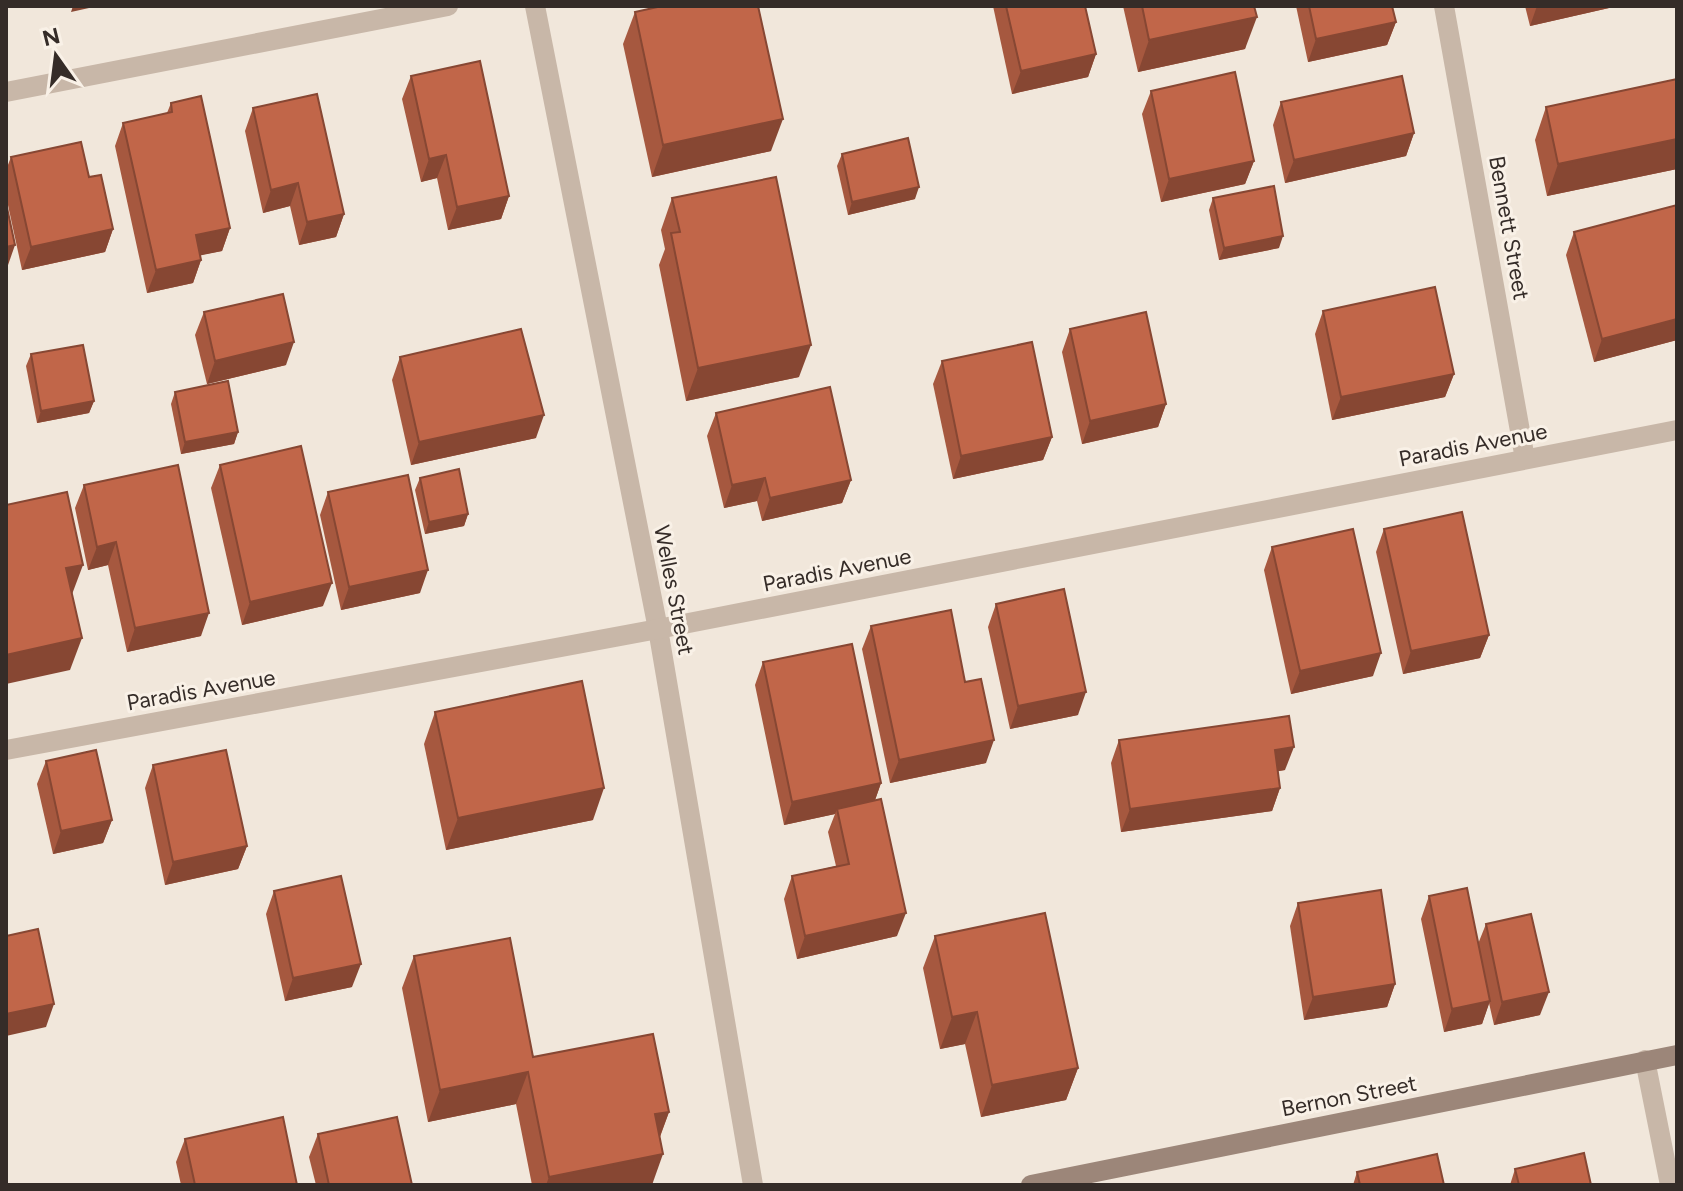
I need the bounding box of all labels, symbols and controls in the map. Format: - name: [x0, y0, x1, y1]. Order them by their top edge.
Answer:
- north arrow: [16, 16, 96, 96]
- text: N: [40, 22, 63, 52]
- street label: Bennett Street: [1483, 154, 1535, 302]
- street label: Paradis Avenue: [1397, 417, 1549, 473]
- street label: Welles Street: [648, 523, 700, 657]
- street label: Paradis Avenue: [761, 542, 913, 598]
- street label: Paradis Avenue: [125, 664, 277, 716]
- street label: Bernon Street: [1279, 1070, 1419, 1122]

